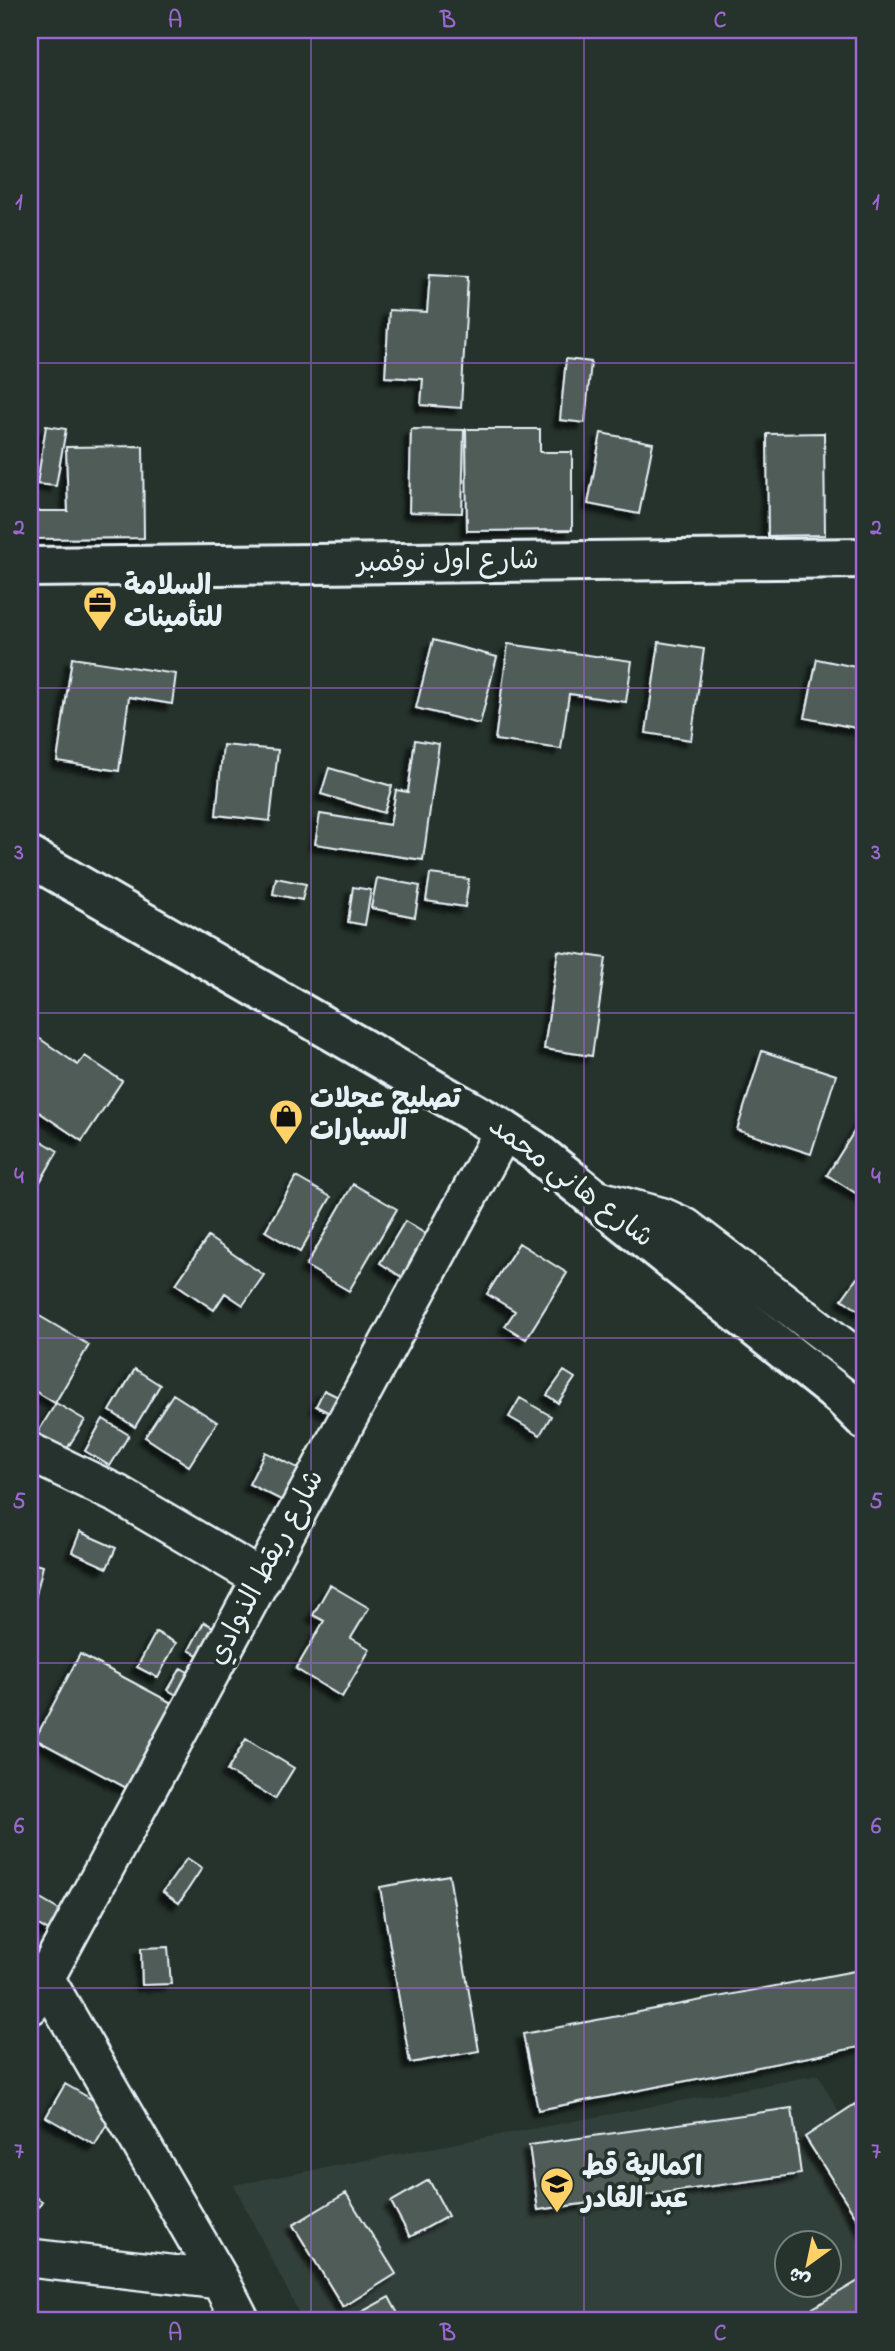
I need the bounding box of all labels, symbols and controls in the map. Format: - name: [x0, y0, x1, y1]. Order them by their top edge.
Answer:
- text: A: [168, 5, 182, 38]
- text: B: [439, 5, 456, 38]
- text: C: [714, 5, 727, 38]
- text: 1: [15, 187, 23, 220]
- text: 1: [872, 187, 880, 220]
- text: 2: [12, 512, 25, 545]
- text: 2: [869, 512, 882, 545]
- street label: شارع اول نوفمبر: [355, 541, 539, 585]
- place label: السلامة للتأمينات: [124, 567, 222, 640]
- office icon: السلامة للتأمينات: [81, 584, 119, 633]
- text: 3: [13, 837, 24, 870]
- text: 3: [870, 837, 881, 870]
- place label: تصليح عجلات السيارات: [310, 1080, 462, 1153]
- shop icon: تصليح عجلات السيارات: [267, 1097, 305, 1146]
- street label: شارع هاني محمد: [478, 1107, 661, 1260]
- text: 4: [14, 1161, 24, 1194]
- text: 4: [871, 1161, 881, 1194]
- street label: شارع ريقط الذوادي: [198, 1463, 336, 1673]
- text: 5: [12, 1486, 26, 1519]
- text: 5: [869, 1486, 883, 1519]
- text: 6: [14, 1811, 25, 1844]
- text: 6: [871, 1811, 882, 1844]
- text: 7: [14, 2136, 24, 2169]
- text: 7: [871, 2136, 881, 2169]
- place label: اكمالية قط عبد القادر: [579, 2148, 702, 2221]
- school or university icon: اكمالية قط عبد القادر: [538, 2165, 576, 2214]
- north arrow: [772, 2228, 842, 2298]
- text: ش: [784, 2259, 816, 2293]
- text: A: [168, 2318, 182, 2351]
- text: B: [439, 2318, 456, 2351]
- text: C: [714, 2318, 727, 2351]

